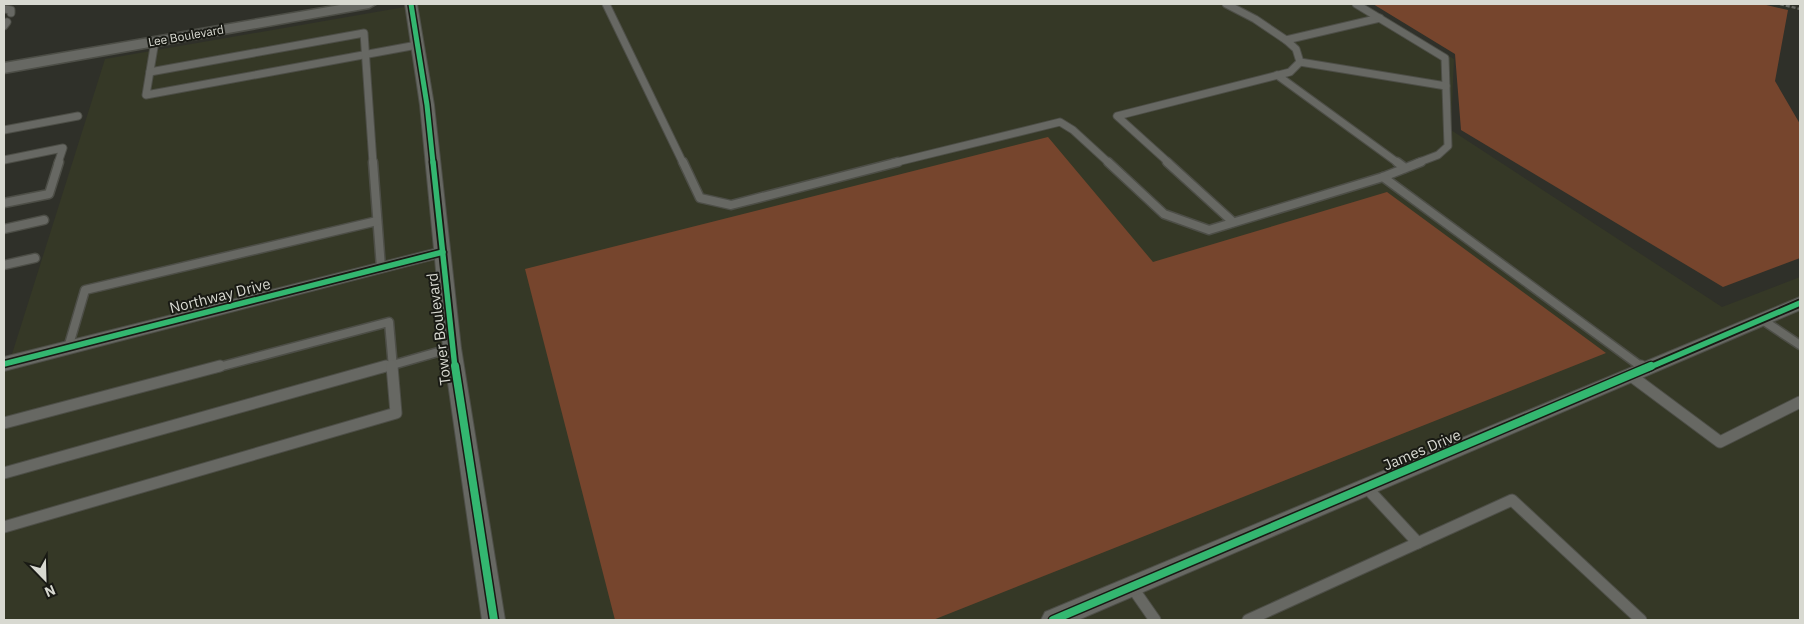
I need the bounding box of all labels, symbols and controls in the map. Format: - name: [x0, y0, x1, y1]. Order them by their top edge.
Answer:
- street label: Lee Boulevard: [147, 21, 225, 50]
- street label: Tower Boulevard: [422, 272, 455, 386]
- street label: Northway Drive: [167, 274, 272, 317]
- street label: James Drive: [1380, 425, 1464, 474]
- north arrow: [20, 554, 70, 604]
- text: N: [42, 581, 58, 601]

